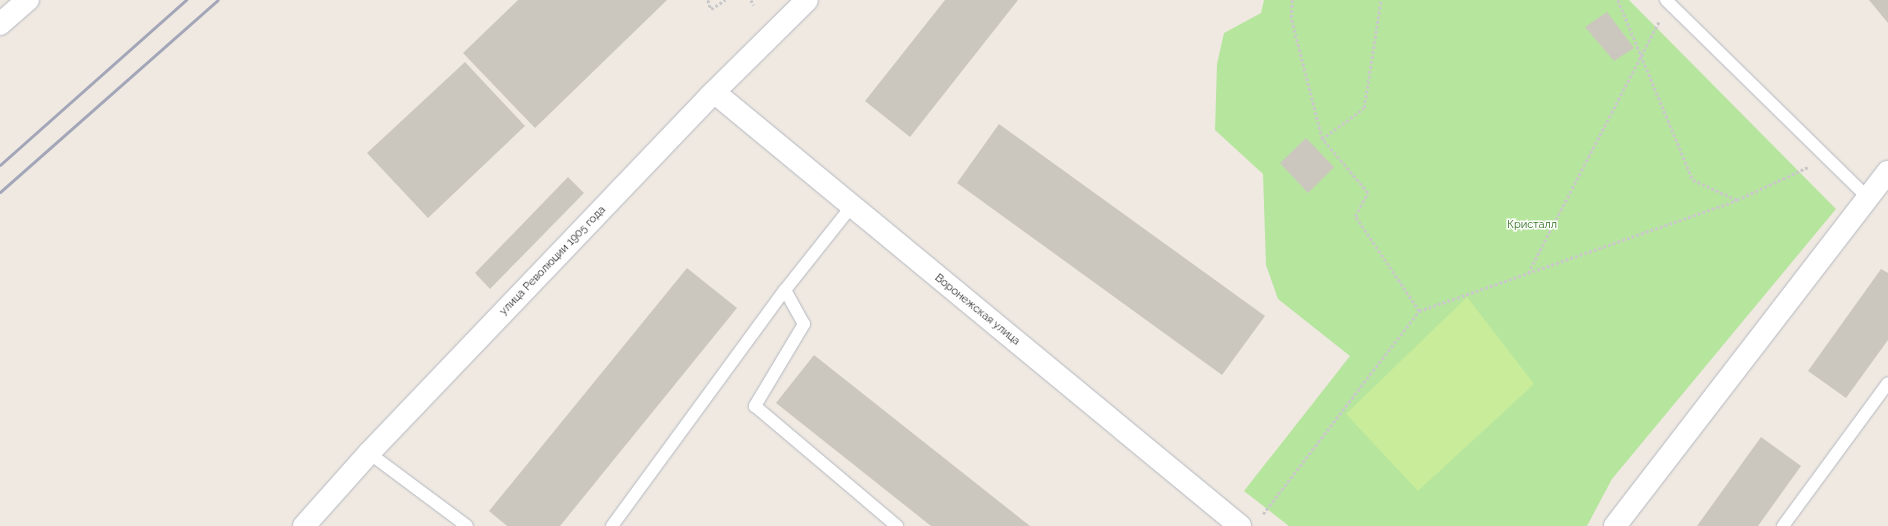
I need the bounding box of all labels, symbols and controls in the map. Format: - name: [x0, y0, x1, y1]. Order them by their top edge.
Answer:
- street label: улица Революции 1905 года: [497, 204, 609, 318]
- park label: Кристалл: [1507, 218, 1557, 232]
- street label: Воронежская улица: [932, 271, 1022, 349]

